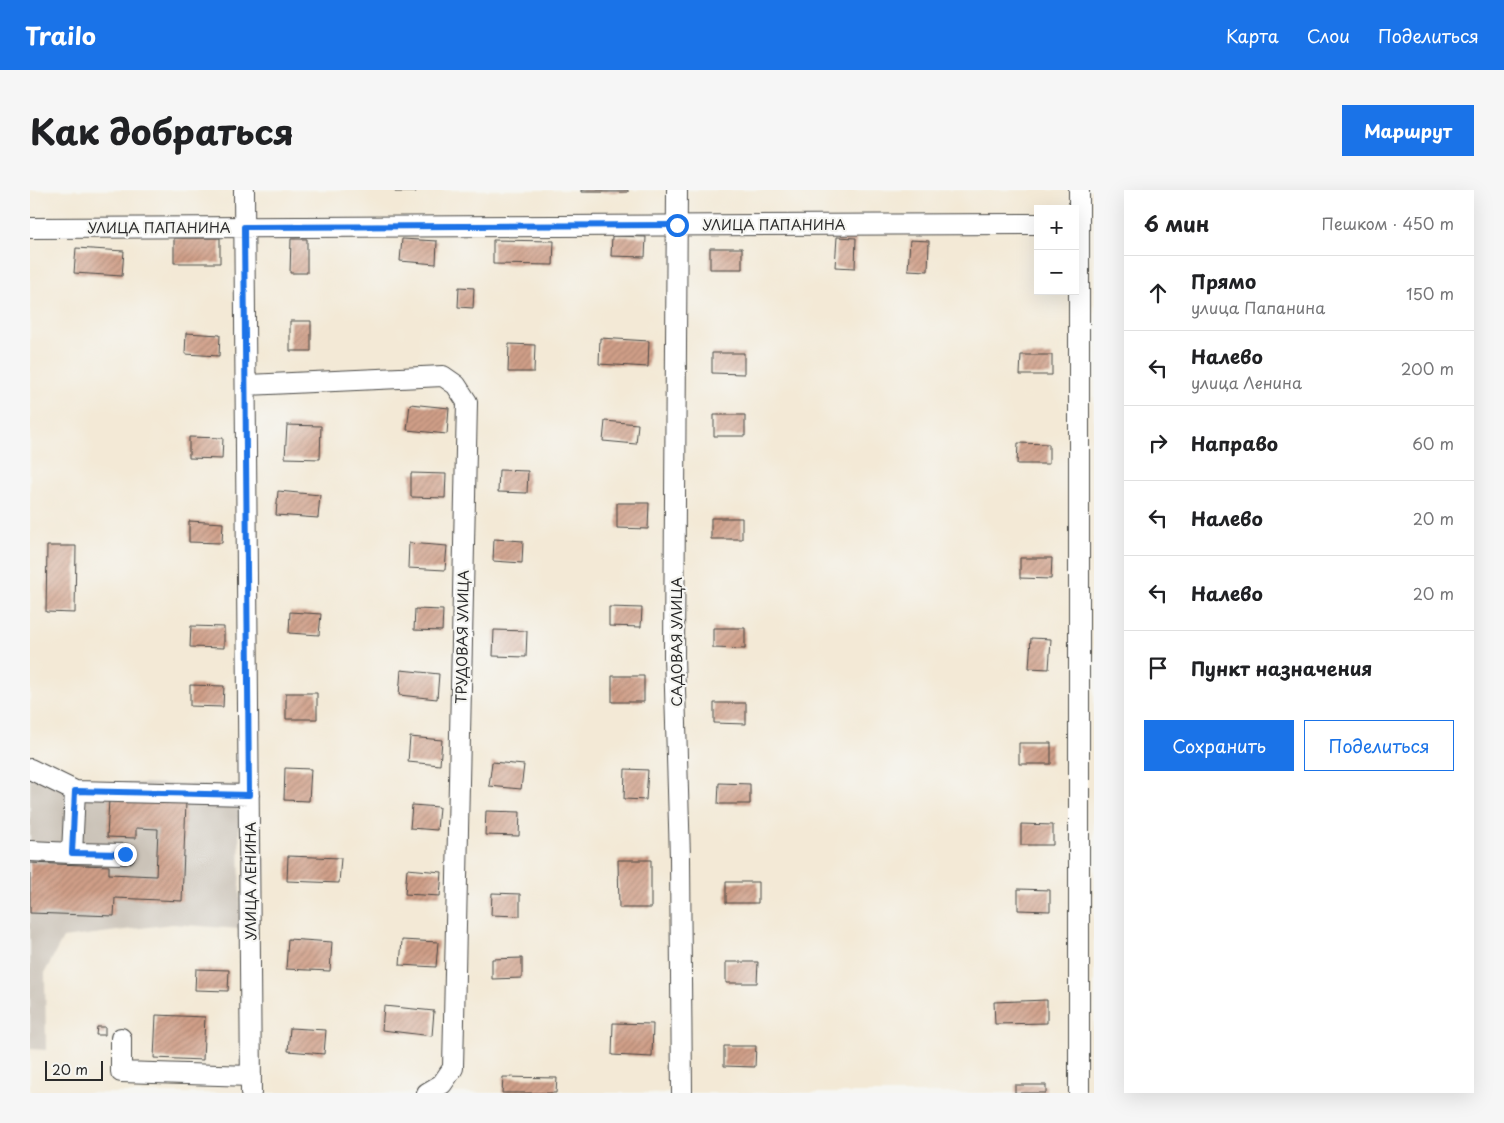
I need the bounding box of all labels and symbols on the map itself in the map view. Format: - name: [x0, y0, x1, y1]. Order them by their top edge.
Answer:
- route start: [666, 214, 689, 237]
- street label: УЛИЦА ПАПАНИНА: [702, 214, 846, 235]
- street label: УЛИЦА ПАПАНИНА: [87, 217, 231, 238]
- street label: ТРУДОВАЯ УЛИЦА: [450, 570, 474, 704]
- street label: САДОВАЯ УЛИЦА: [666, 577, 687, 707]
- street label: УЛИЦА ЛЕНИНА: [240, 822, 261, 940]
- route end: [114, 843, 137, 866]
- scale bar: [45, 1058, 102, 1081]

